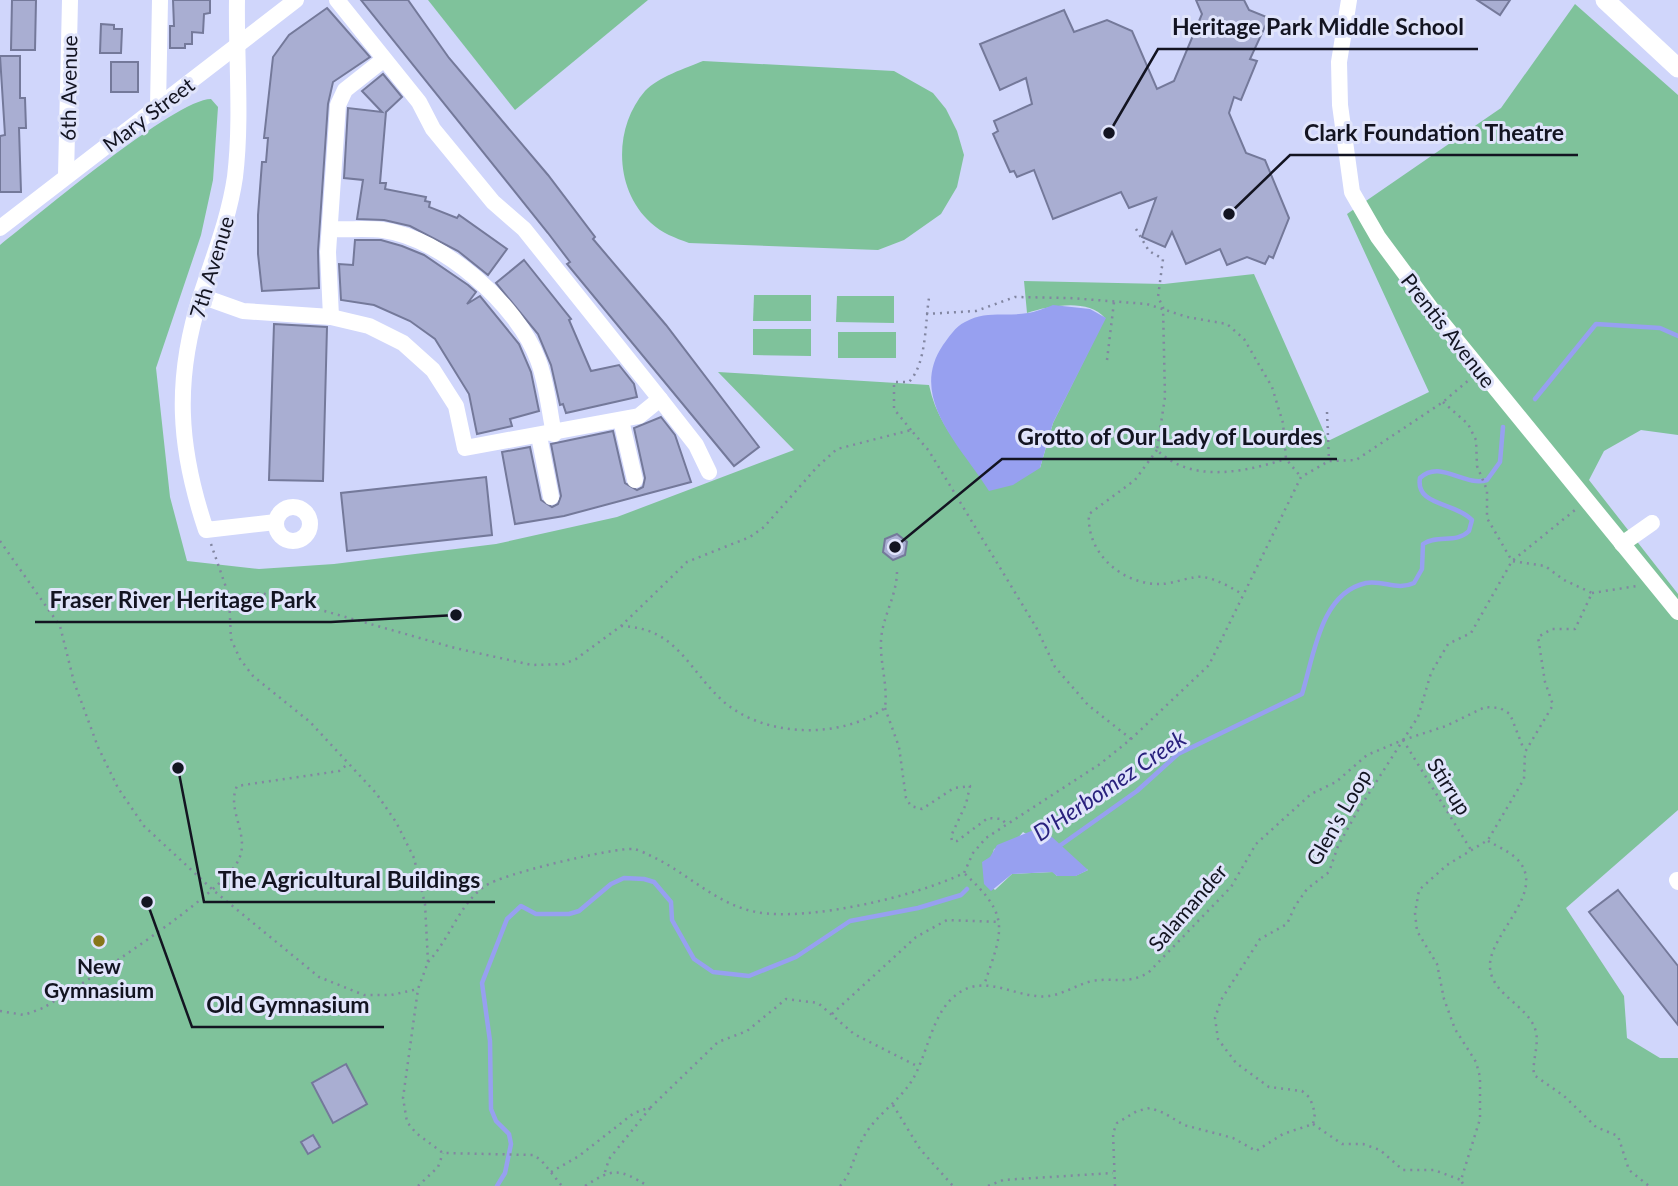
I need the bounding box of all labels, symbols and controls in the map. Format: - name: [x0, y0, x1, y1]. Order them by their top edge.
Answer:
- callout: Heritage Park Middle School: [1158, 5, 1478, 49]
- text: Heritage Park Middle School: [1172, 12, 1464, 40]
- street label: 6th Avenue: [55, 35, 81, 141]
- street label: Mary Street: [97, 71, 199, 157]
- callout: Clark Foundation Theatre: [1290, 111, 1578, 155]
- text: Clark Foundation Theatre: [1304, 118, 1564, 146]
- street label: 7th Avenue: [184, 213, 238, 321]
- street label: Prentis Avenue: [1397, 268, 1501, 392]
- callout: Grotto of Our Lady of Lourdes: [1002, 415, 1337, 459]
- text: Grotto of Our Lady of Lourdes: [1017, 422, 1323, 450]
- callout: Fraser River Heritage Park: [35, 578, 331, 622]
- text: Fraser River Heritage Park: [49, 585, 317, 613]
- water label: D'Herbomez Creek: [1027, 723, 1192, 847]
- street label: Stirrup: [1423, 753, 1477, 819]
- street label: Glen's Loop: [1300, 764, 1376, 870]
- callout: The Agricultural Buildings: [204, 858, 495, 902]
- street label: Salamander: [1142, 858, 1232, 956]
- text: The Agricultural Buildings: [218, 865, 480, 893]
- marker: New Gymnasium: [91, 933, 107, 949]
- place label: New Gymnasium: [44, 953, 154, 1002]
- callout: Old Gymnasium: [192, 983, 384, 1027]
- text: Old Gymnasium: [206, 990, 370, 1018]

